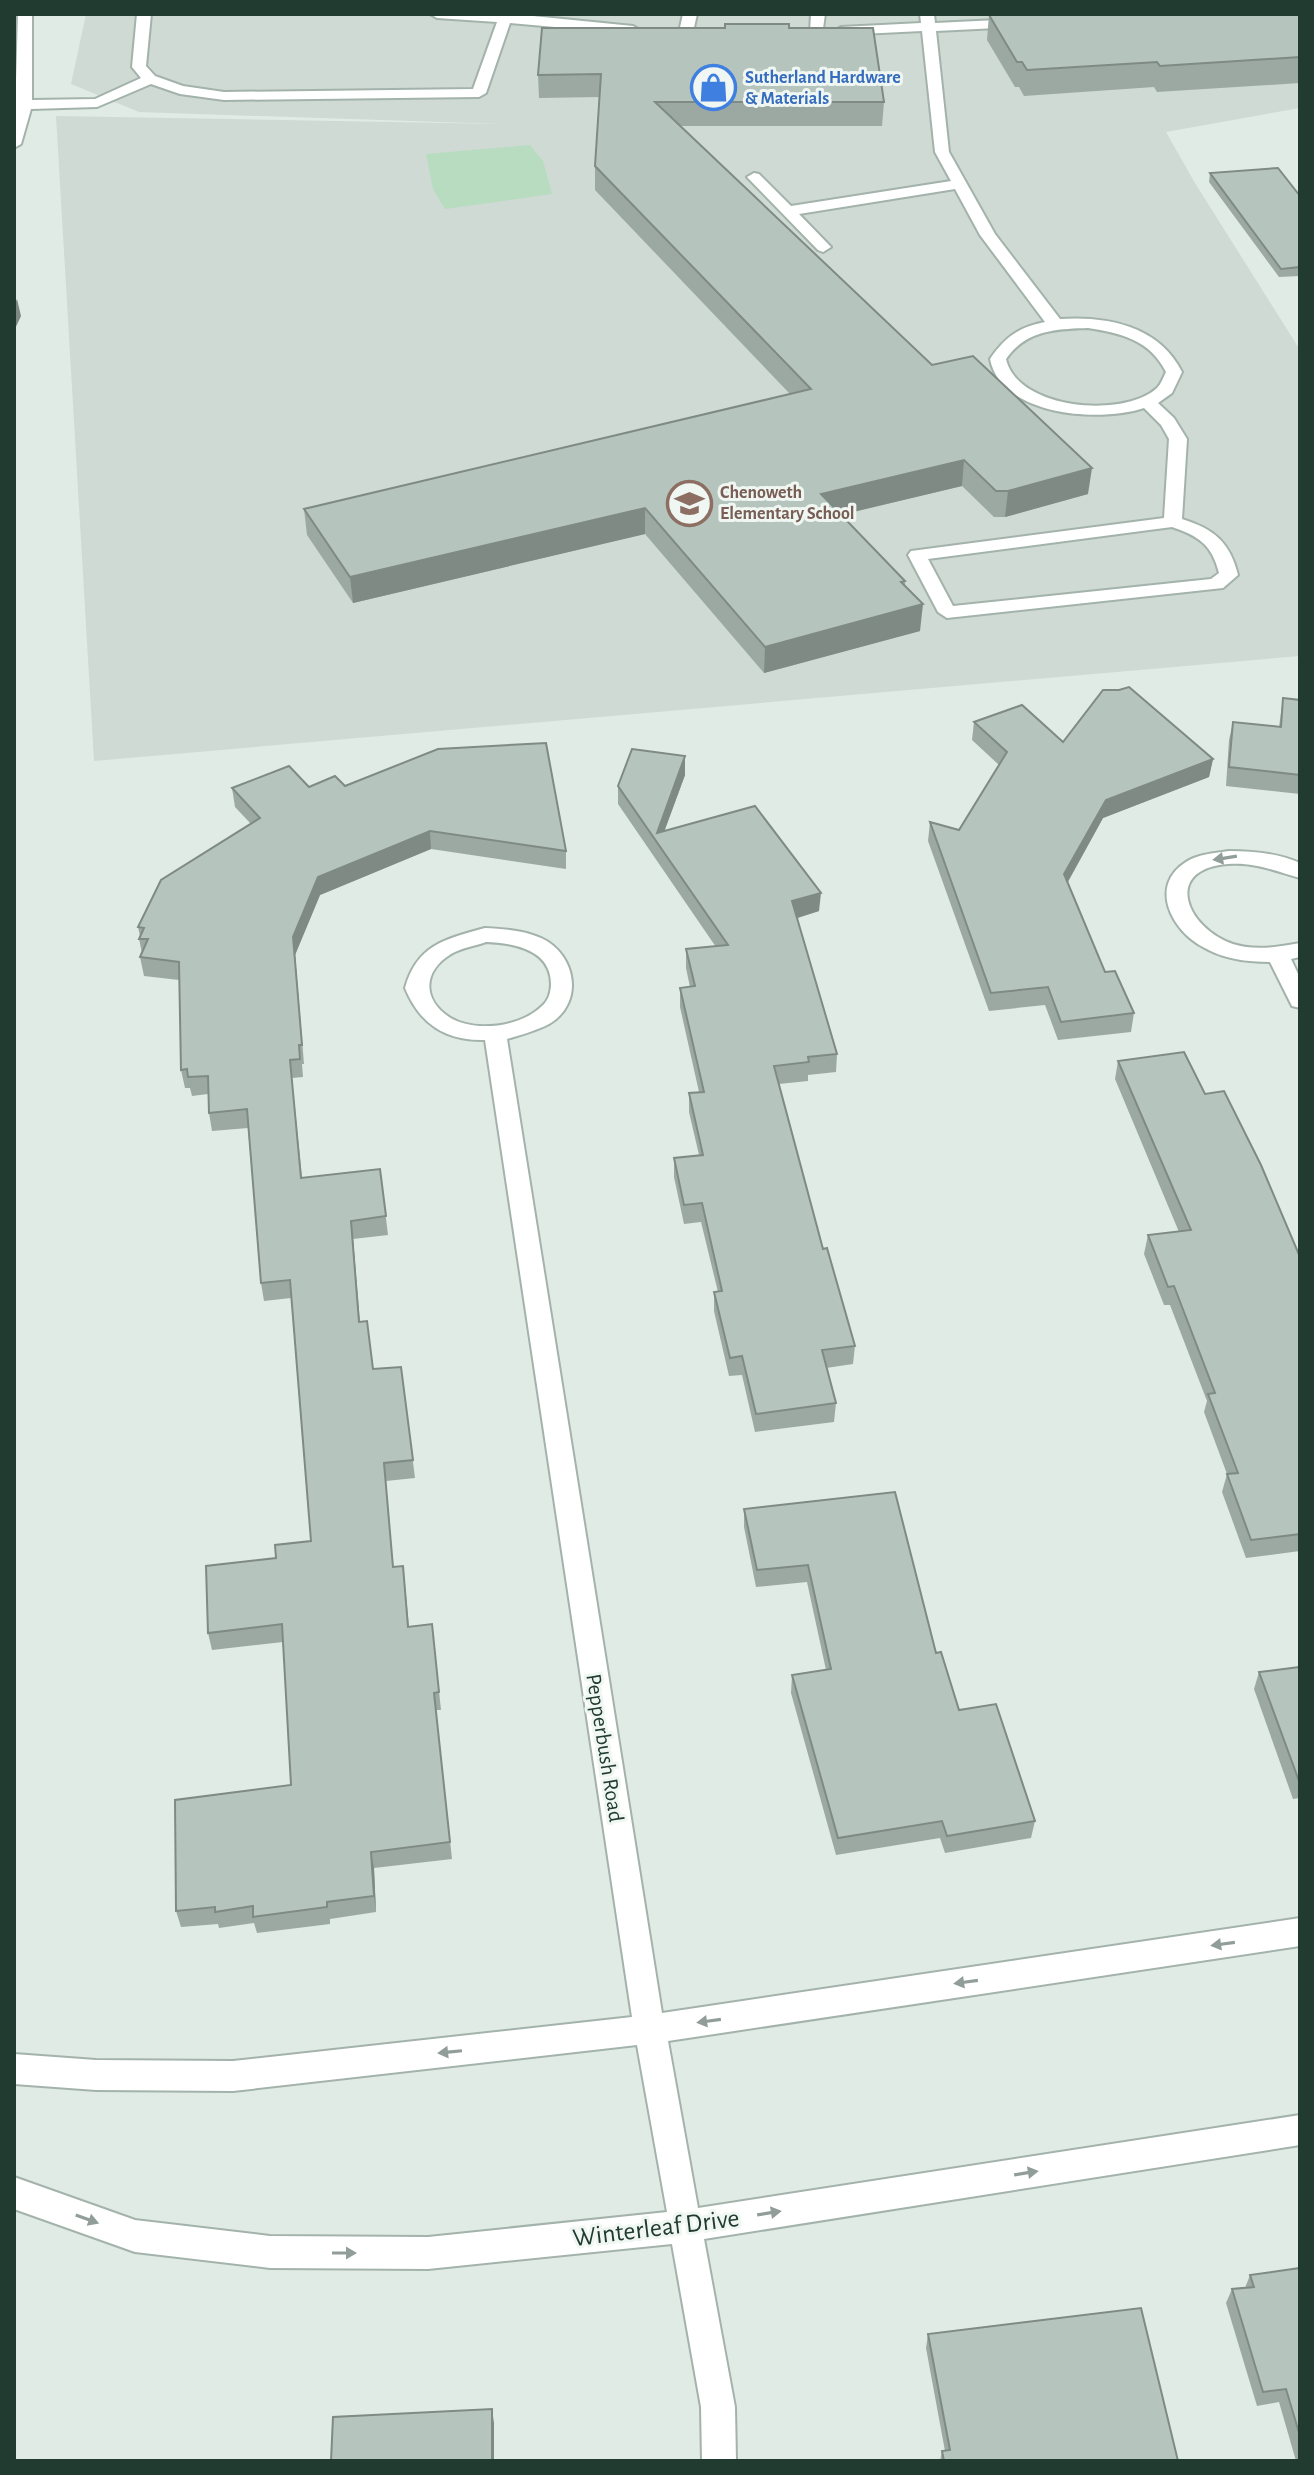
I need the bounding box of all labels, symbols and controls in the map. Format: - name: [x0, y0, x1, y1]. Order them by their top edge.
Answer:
- shop icon: Sutherland Hardware & Materials: [690, 64, 738, 112]
- place label: Sutherland Hardware & Materials: [745, 69, 901, 108]
- school or university icon: Chenoweth Elementary School: [665, 479, 713, 527]
- place label: Chenoweth Elementary School: [720, 484, 855, 523]
- one-way arrow: [1212, 852, 1237, 865]
- street label: Pepperbush Road: [582, 1672, 628, 1824]
- one-way arrow: [1210, 1938, 1235, 1951]
- one-way arrow: [953, 1976, 978, 1989]
- one-way arrow: [696, 2015, 721, 2027]
- one-way arrow: [438, 2045, 463, 2058]
- one-way arrow: [1014, 2166, 1039, 2179]
- street label: Winterleaf Drive: [571, 2205, 741, 2251]
- one-way arrow: [757, 2206, 782, 2219]
- one-way arrow: [76, 2213, 100, 2226]
- one-way arrow: [332, 2247, 357, 2259]

